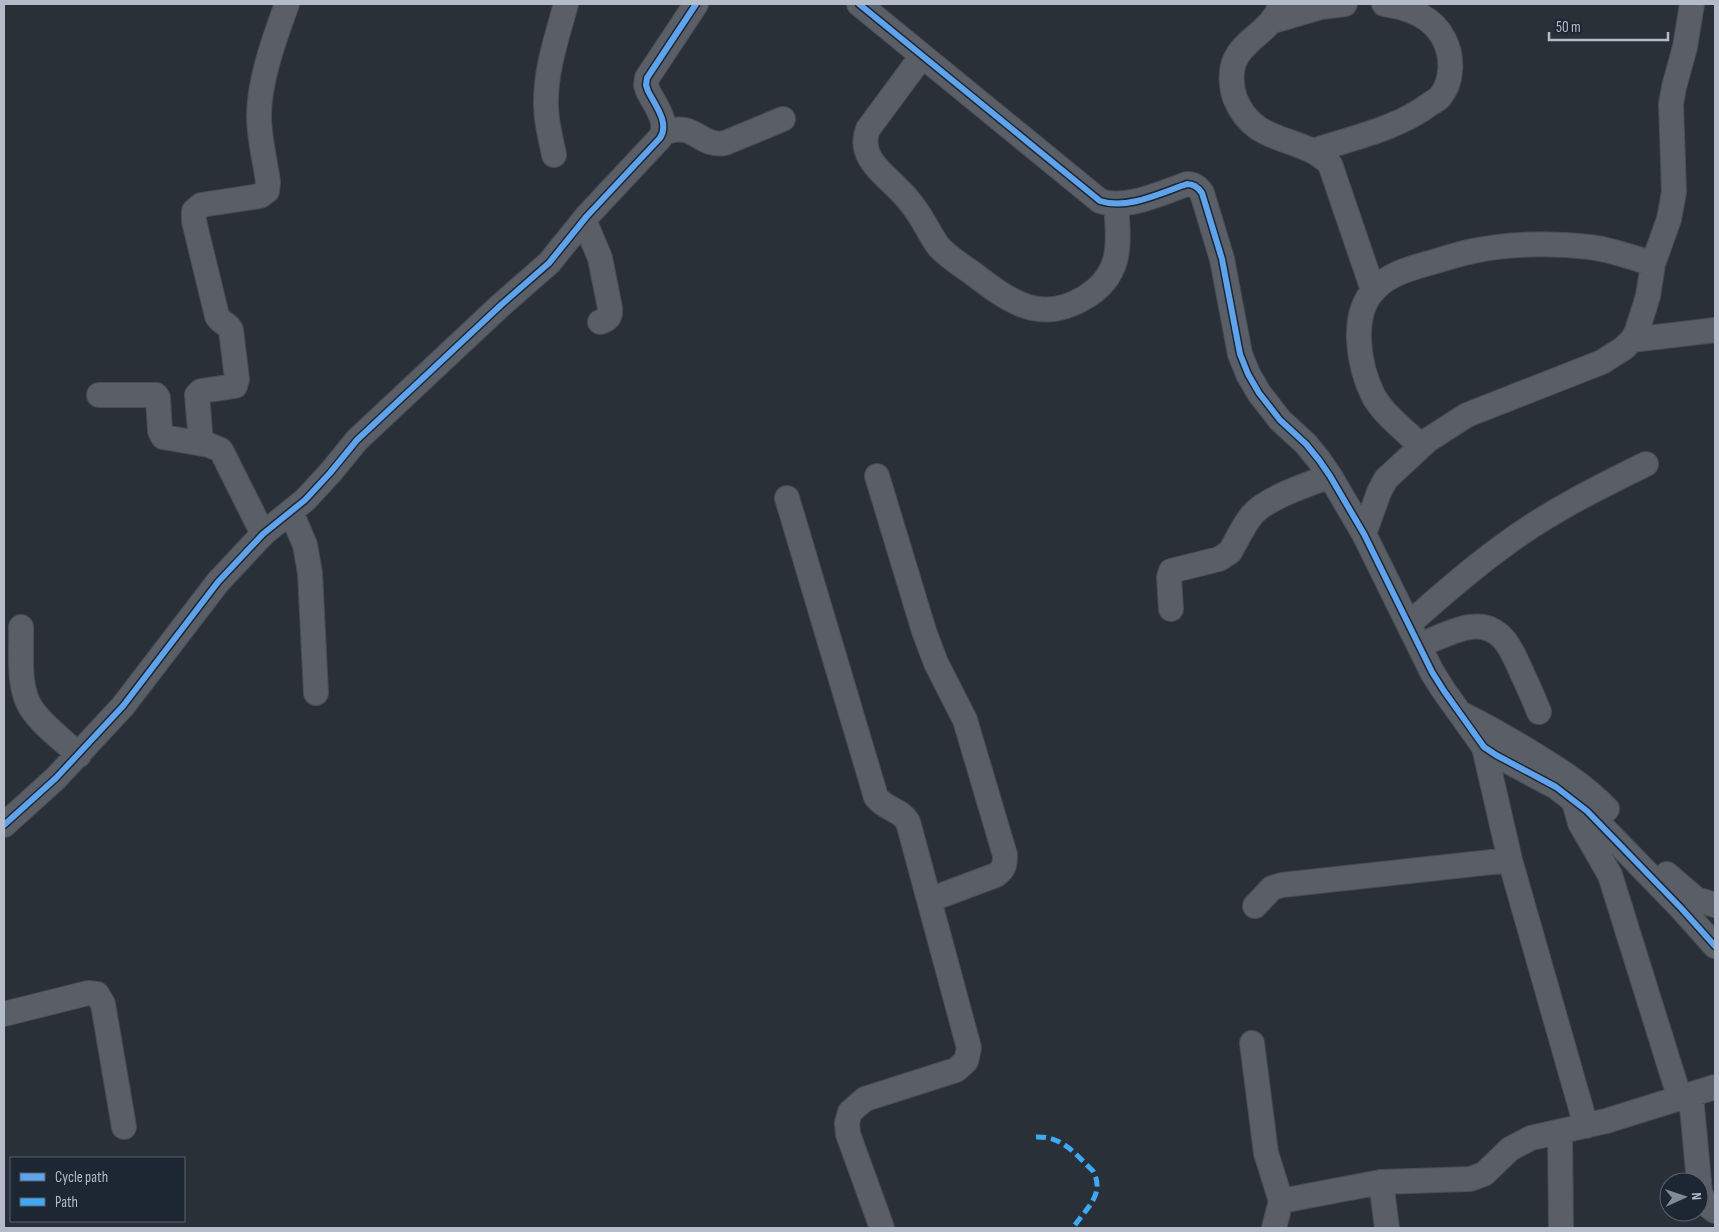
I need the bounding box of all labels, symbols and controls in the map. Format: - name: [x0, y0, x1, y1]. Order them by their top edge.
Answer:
- scale bar: [1549, 10, 1668, 42]
- text: 50 m: [1556, 18, 1581, 37]
- legend: [10, 1157, 185, 1222]
- text: Cycle path: [55, 1168, 108, 1187]
- north arrow: [1659, 1172, 1709, 1222]
- text: N: [1688, 1192, 1705, 1201]
- text: Path: [55, 1193, 78, 1212]

